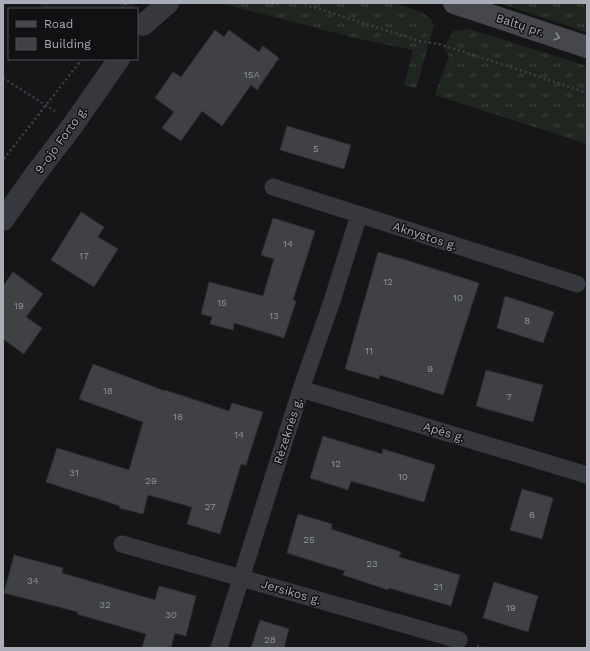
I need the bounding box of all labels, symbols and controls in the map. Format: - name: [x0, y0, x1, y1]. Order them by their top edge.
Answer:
- legend: [8, 8, 138, 60]
- street label: Baltų pr.: [494, 11, 546, 39]
- text: Road: [44, 17, 73, 31]
- one-way arrow: [553, 33, 560, 41]
- text: Building: [44, 37, 91, 51]
- house number: 15A: [244, 69, 261, 80]
- street label: 9-ojo Forto g.: [32, 104, 90, 176]
- house number: 5: [313, 143, 319, 154]
- street label: Aknystos g.: [391, 219, 459, 253]
- house number: 14: [283, 238, 293, 249]
- house number: 17: [79, 250, 89, 261]
- house number: 12: [383, 276, 393, 287]
- house number: 10: [453, 292, 463, 303]
- house number: 15: [217, 297, 227, 308]
- house number: 19: [14, 300, 24, 311]
- house number: 13: [269, 310, 279, 321]
- house number: 8: [524, 315, 530, 326]
- house number: 11: [365, 345, 373, 356]
- house number: 9: [427, 363, 433, 374]
- house number: 18: [103, 385, 113, 396]
- house number: 7: [506, 391, 512, 402]
- street label: Rėzeknės g.: [271, 396, 305, 466]
- house number: 16: [173, 411, 183, 422]
- street label: Apės g.: [422, 419, 466, 445]
- house number: 14: [234, 429, 244, 440]
- house number: 12: [331, 458, 341, 469]
- house number: 31: [69, 467, 79, 478]
- house number: 10: [398, 471, 408, 482]
- house number: 29: [145, 475, 157, 486]
- house number: 27: [204, 501, 216, 512]
- house number: 6: [529, 509, 535, 520]
- house number: 25: [303, 534, 315, 545]
- house number: 23: [366, 558, 378, 569]
- house number: 34: [27, 575, 39, 586]
- street label: Jersikos g.: [259, 577, 323, 607]
- house number: 21: [433, 581, 443, 592]
- house number: 32: [99, 599, 111, 610]
- house number: 19: [506, 602, 516, 613]
- house number: 30: [165, 609, 177, 620]
- house number: 28: [264, 634, 276, 645]

